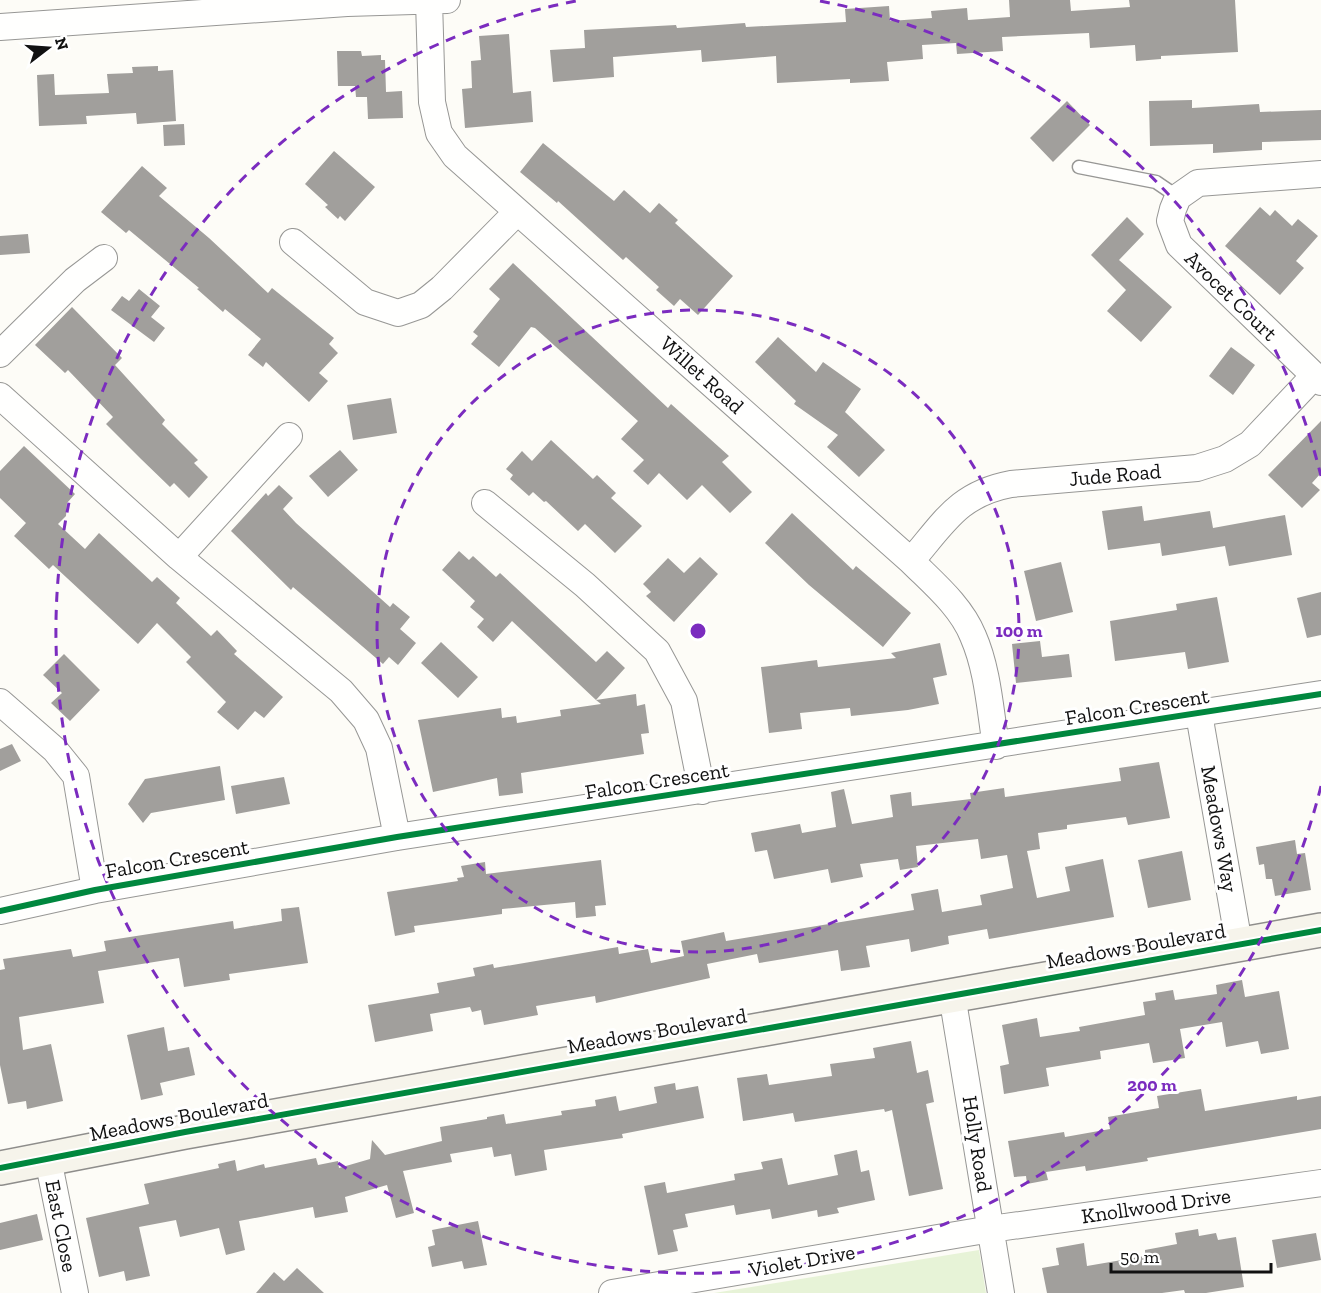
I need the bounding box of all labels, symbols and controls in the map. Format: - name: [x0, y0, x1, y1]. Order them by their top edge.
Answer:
- north arrow: [18, 18, 78, 78]
- text: N: [51, 35, 73, 52]
- street label: Avocet Court: [1180, 245, 1283, 346]
- street label: Willet Road: [655, 331, 750, 419]
- street label: Jude Road: [1068, 458, 1162, 491]
- text: 100 m: [995, 620, 1043, 642]
- centre of rings: [688, 621, 708, 641]
- street label: Falcon Crescent: [1063, 683, 1211, 730]
- street label: Falcon Crescent: [583, 757, 731, 804]
- street label: Meadows Way: [1196, 764, 1243, 895]
- street label: Falcon Crescent: [103, 834, 251, 883]
- street label: Meadows Boulevard: [1044, 917, 1228, 974]
- street label: Meadows Boulevard: [565, 1002, 749, 1059]
- text: 200 m: [1127, 1074, 1177, 1096]
- street label: Meadows Boulevard: [87, 1087, 271, 1146]
- street label: Holly Road: [958, 1094, 998, 1194]
- street label: East Close: [40, 1178, 83, 1274]
- street label: Knollwood Drive: [1080, 1183, 1232, 1228]
- scale bar: [1111, 1236, 1272, 1274]
- street label: Violet Drive: [746, 1239, 857, 1282]
- text: 50 m: [1120, 1246, 1160, 1268]

